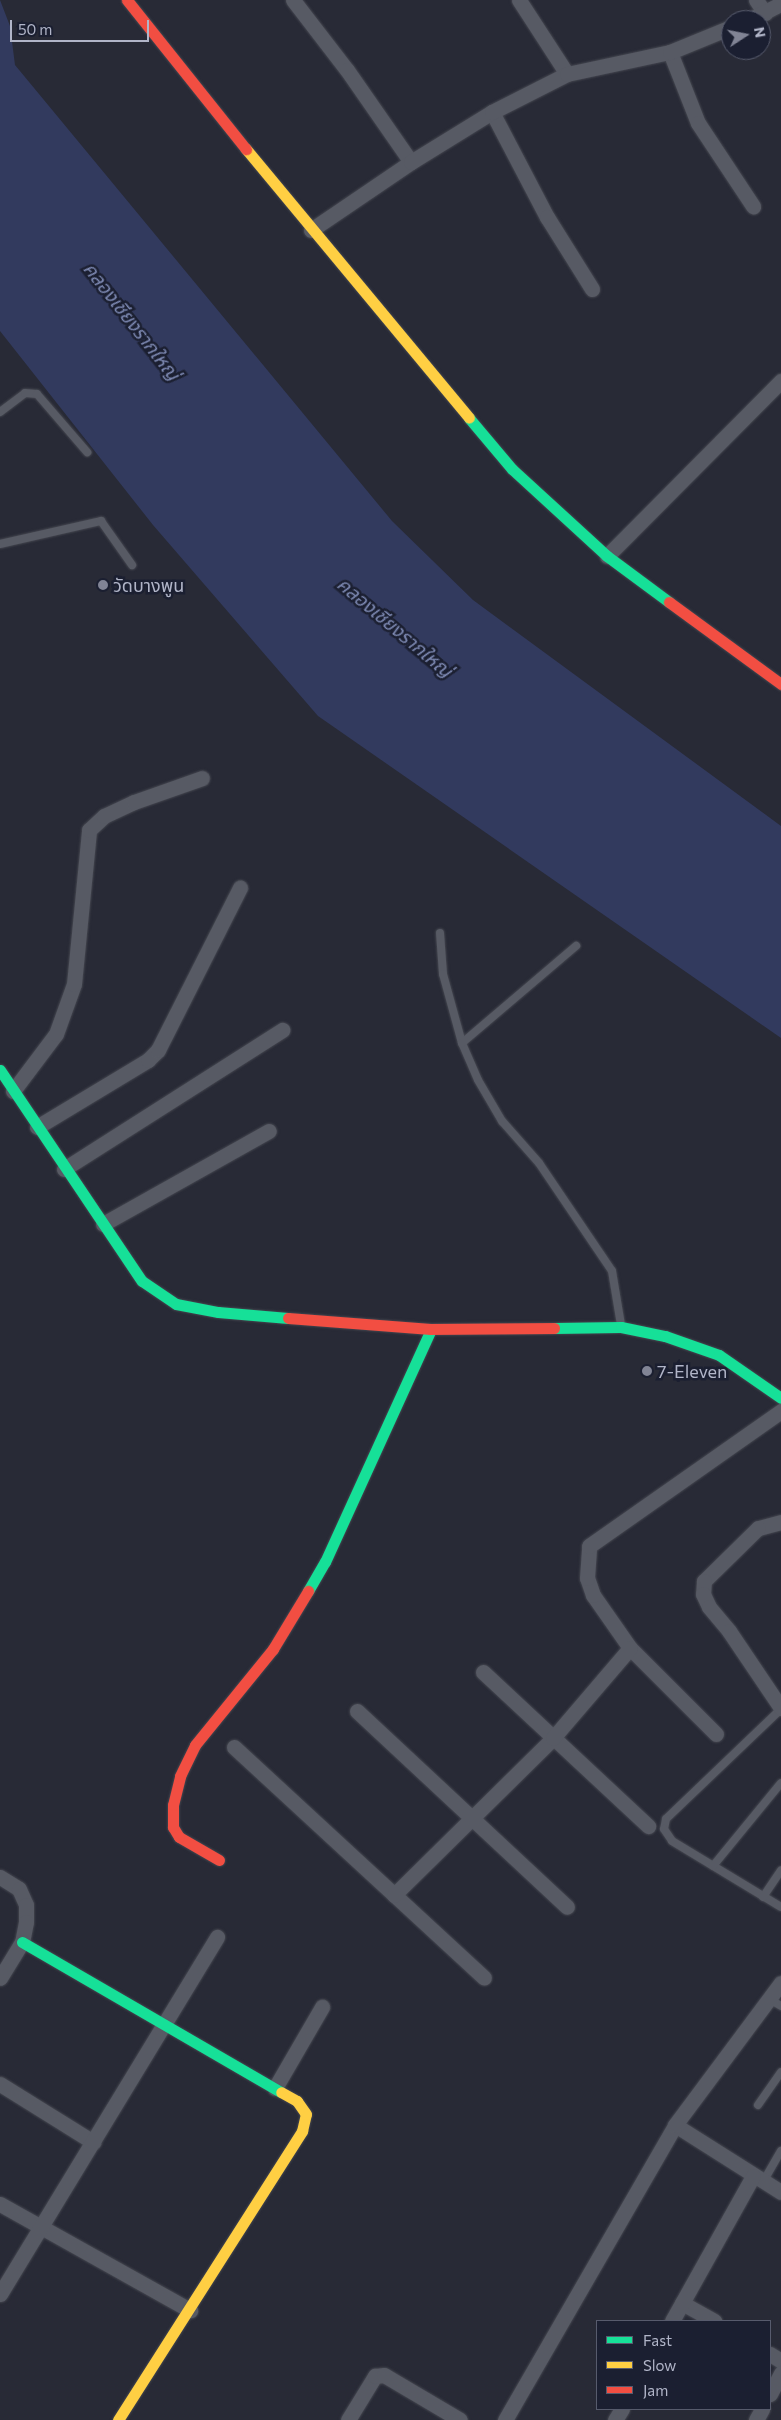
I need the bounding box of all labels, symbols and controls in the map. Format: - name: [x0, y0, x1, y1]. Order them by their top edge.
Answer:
- scale bar: [12, 10, 151, 42]
- north arrow: [721, 10, 771, 60]
- text: 50 m: [18, 20, 52, 38]
- text: N: [751, 25, 770, 39]
- water label: คลองเชียงรากใหญ่: [79, 258, 185, 384]
- water label: คลองเชียงรากใหญ่: [333, 572, 457, 682]
- place label: วัดบางพูน: [113, 574, 184, 596]
- marker: วัดบางพูน: [97, 579, 109, 591]
- place label: 7-Eleven: [657, 1360, 727, 1382]
- marker: 7-Eleven: [641, 1365, 653, 1377]
- legend: [596, 2320, 771, 2410]
- text: Fast: [643, 2331, 672, 2349]
- text: Slow: [643, 2356, 676, 2374]
- text: Jam: [643, 2381, 668, 2399]

